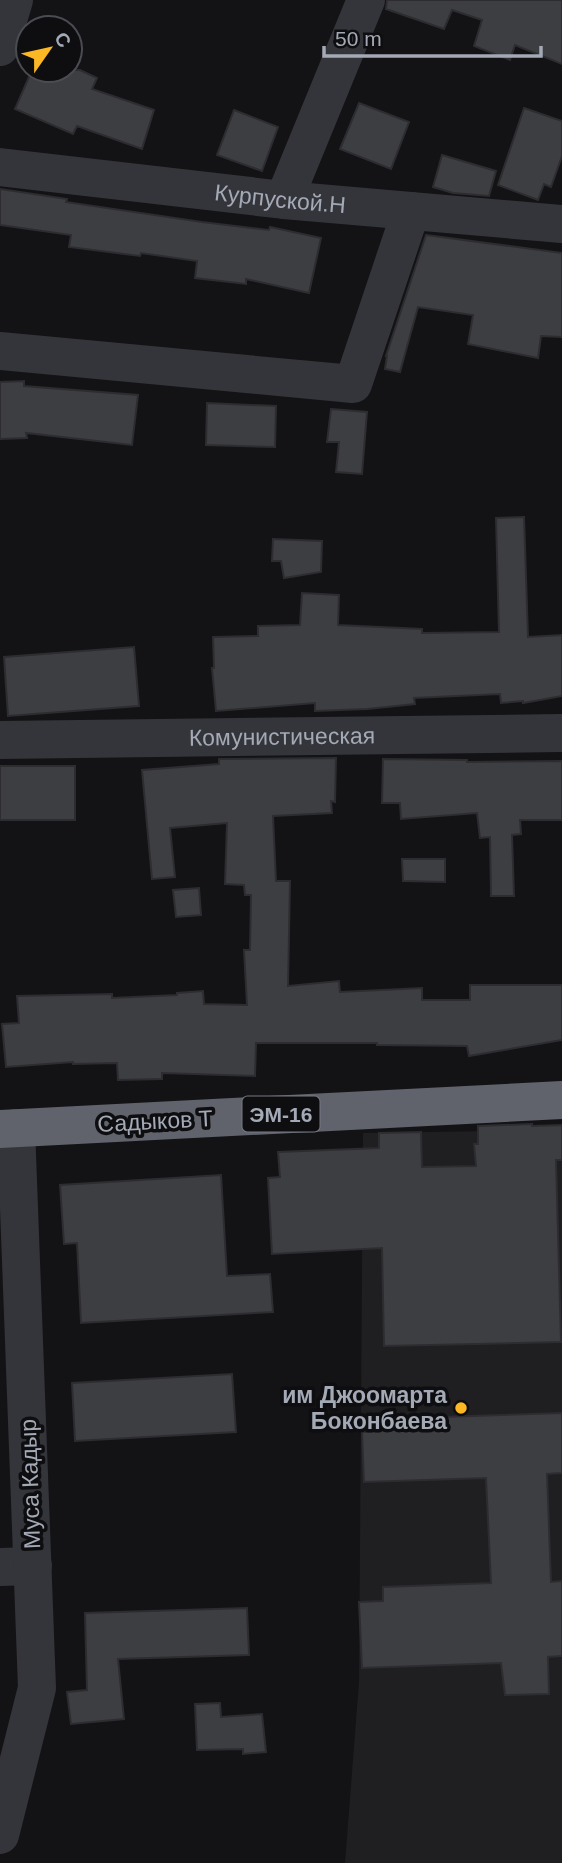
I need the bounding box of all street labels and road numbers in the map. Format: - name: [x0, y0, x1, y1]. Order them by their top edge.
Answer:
- street label: Курпуской.Н: [213, 179, 347, 218]
- street label: Комунистическая: [189, 722, 375, 751]
- road number: ЭМ-16: [243, 1096, 320, 1132]
- street label: Садыков Т: [97, 1105, 213, 1137]
- street label: Муса Кадыр: [15, 1418, 45, 1550]

